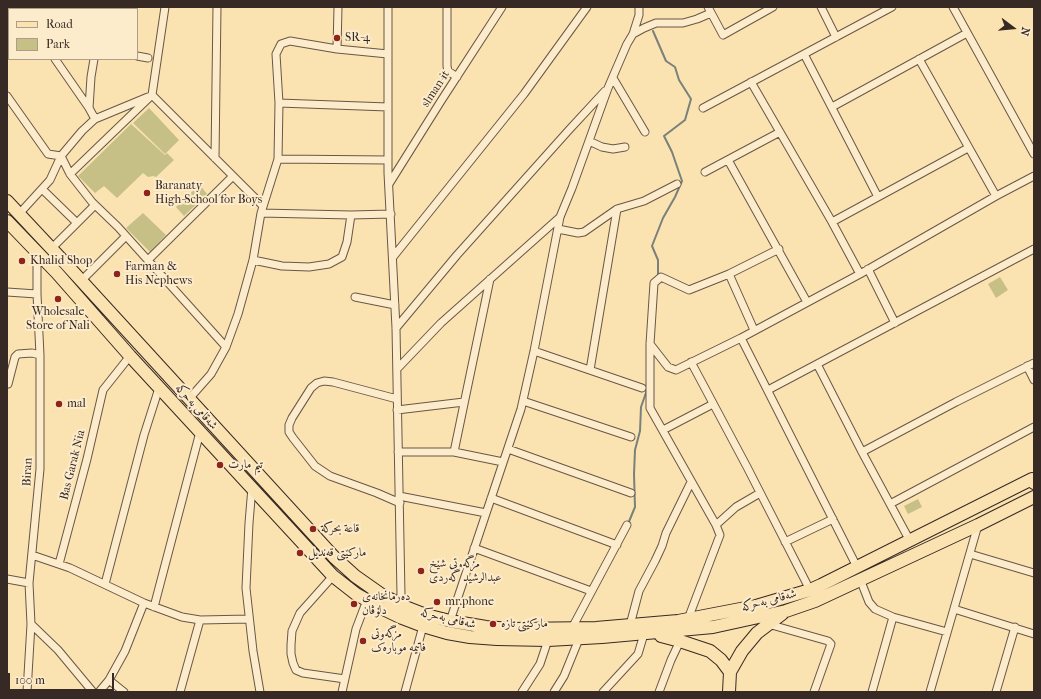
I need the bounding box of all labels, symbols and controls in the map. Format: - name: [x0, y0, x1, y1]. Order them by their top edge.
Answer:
- legend: [8, 8, 138, 60]
- north arrow: [993, 8, 1033, 48]
- text: Road: [46, 17, 73, 31]
- text: N: [1018, 26, 1032, 37]
- place label: SR-4: [345, 31, 370, 45]
- marker: SR-4: [332, 33, 342, 43]
- text: Park: [46, 37, 70, 51]
- street label: slman-it: [419, 68, 453, 110]
- place label: Baranaty High-School for Boys: [155, 179, 262, 207]
- marker: Baranaty High-School for Boys: [142, 188, 152, 198]
- place label: Khalid Shop: [30, 254, 92, 268]
- marker: Khalid Shop: [17, 256, 27, 266]
- place label: Farman & His Nephews: [125, 260, 192, 288]
- marker: Farman & His Nephews: [112, 269, 122, 279]
- marker: Wholesale Store of Nali: [53, 294, 63, 304]
- place label: Wholesale Store of Nali: [26, 305, 90, 333]
- street label: شەقامی بەحرکە: [172, 381, 220, 433]
- place label: mal: [67, 397, 86, 411]
- marker: mal: [54, 399, 64, 409]
- street label: Bas Garak Nia: [57, 428, 89, 502]
- street label: Biran: [20, 457, 36, 487]
- place label: تيم مارت: [228, 458, 263, 472]
- marker: تيم مارت: [215, 460, 225, 470]
- place label: قاعة بحركة: [321, 522, 360, 536]
- marker: قاعة بحركة: [308, 524, 318, 534]
- place label: مارکێتی قەندیل: [308, 546, 367, 560]
- marker: مارکێتی قەندیل: [295, 548, 305, 558]
- place label: مزگەوتی شێخ عبدالرشید گەردی: [429, 557, 501, 585]
- marker: مزگەوتی شێخ عبدالرشید گەردی: [416, 566, 426, 576]
- street label: شەقامی بەحرکە: [740, 587, 798, 615]
- place label: دەرمانخانەی دلۆڤان: [362, 590, 410, 618]
- place label: mr.phone: [445, 595, 494, 609]
- marker: mr.phone: [432, 597, 442, 607]
- marker: دەرمانخانەی دلۆڤان: [349, 599, 359, 609]
- street label: شەقامی بەحرکە: [419, 606, 477, 632]
- place label: مارکێتی تازە: [501, 617, 548, 631]
- marker: مارکێتی تازە: [488, 619, 498, 629]
- place label: مزگەوتی فاتیمە موبارەک: [371, 627, 426, 655]
- marker: مزگەوتی فاتیمە موبارەک: [358, 636, 368, 646]
- scale bar: [10, 665, 116, 691]
- text: 100 m: [15, 673, 45, 687]

